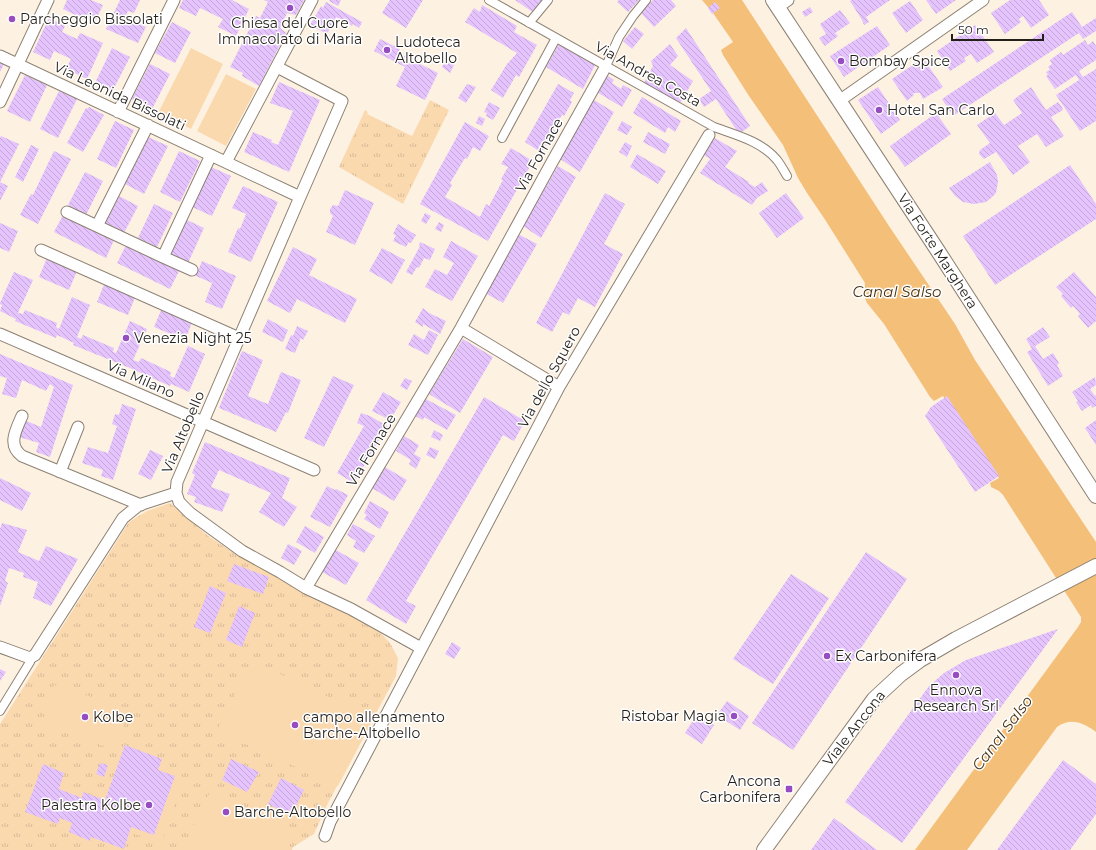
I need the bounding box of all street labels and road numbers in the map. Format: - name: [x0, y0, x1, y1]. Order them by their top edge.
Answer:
- street label: Via Andrea Costa: [592, 37, 704, 111]
- street label: Via Leonida Bissolati: [51, 58, 189, 134]
- street label: Via Fornace: [511, 115, 567, 195]
- street label: Via Forte Marghera: [894, 190, 982, 312]
- street label: Via dello Squero: [514, 323, 584, 431]
- street label: Via Milano: [104, 356, 178, 402]
- street label: Via Altobello: [158, 388, 208, 476]
- street label: Via Fornace: [342, 410, 400, 490]
- street label: Viale Ancona: [819, 687, 889, 769]

